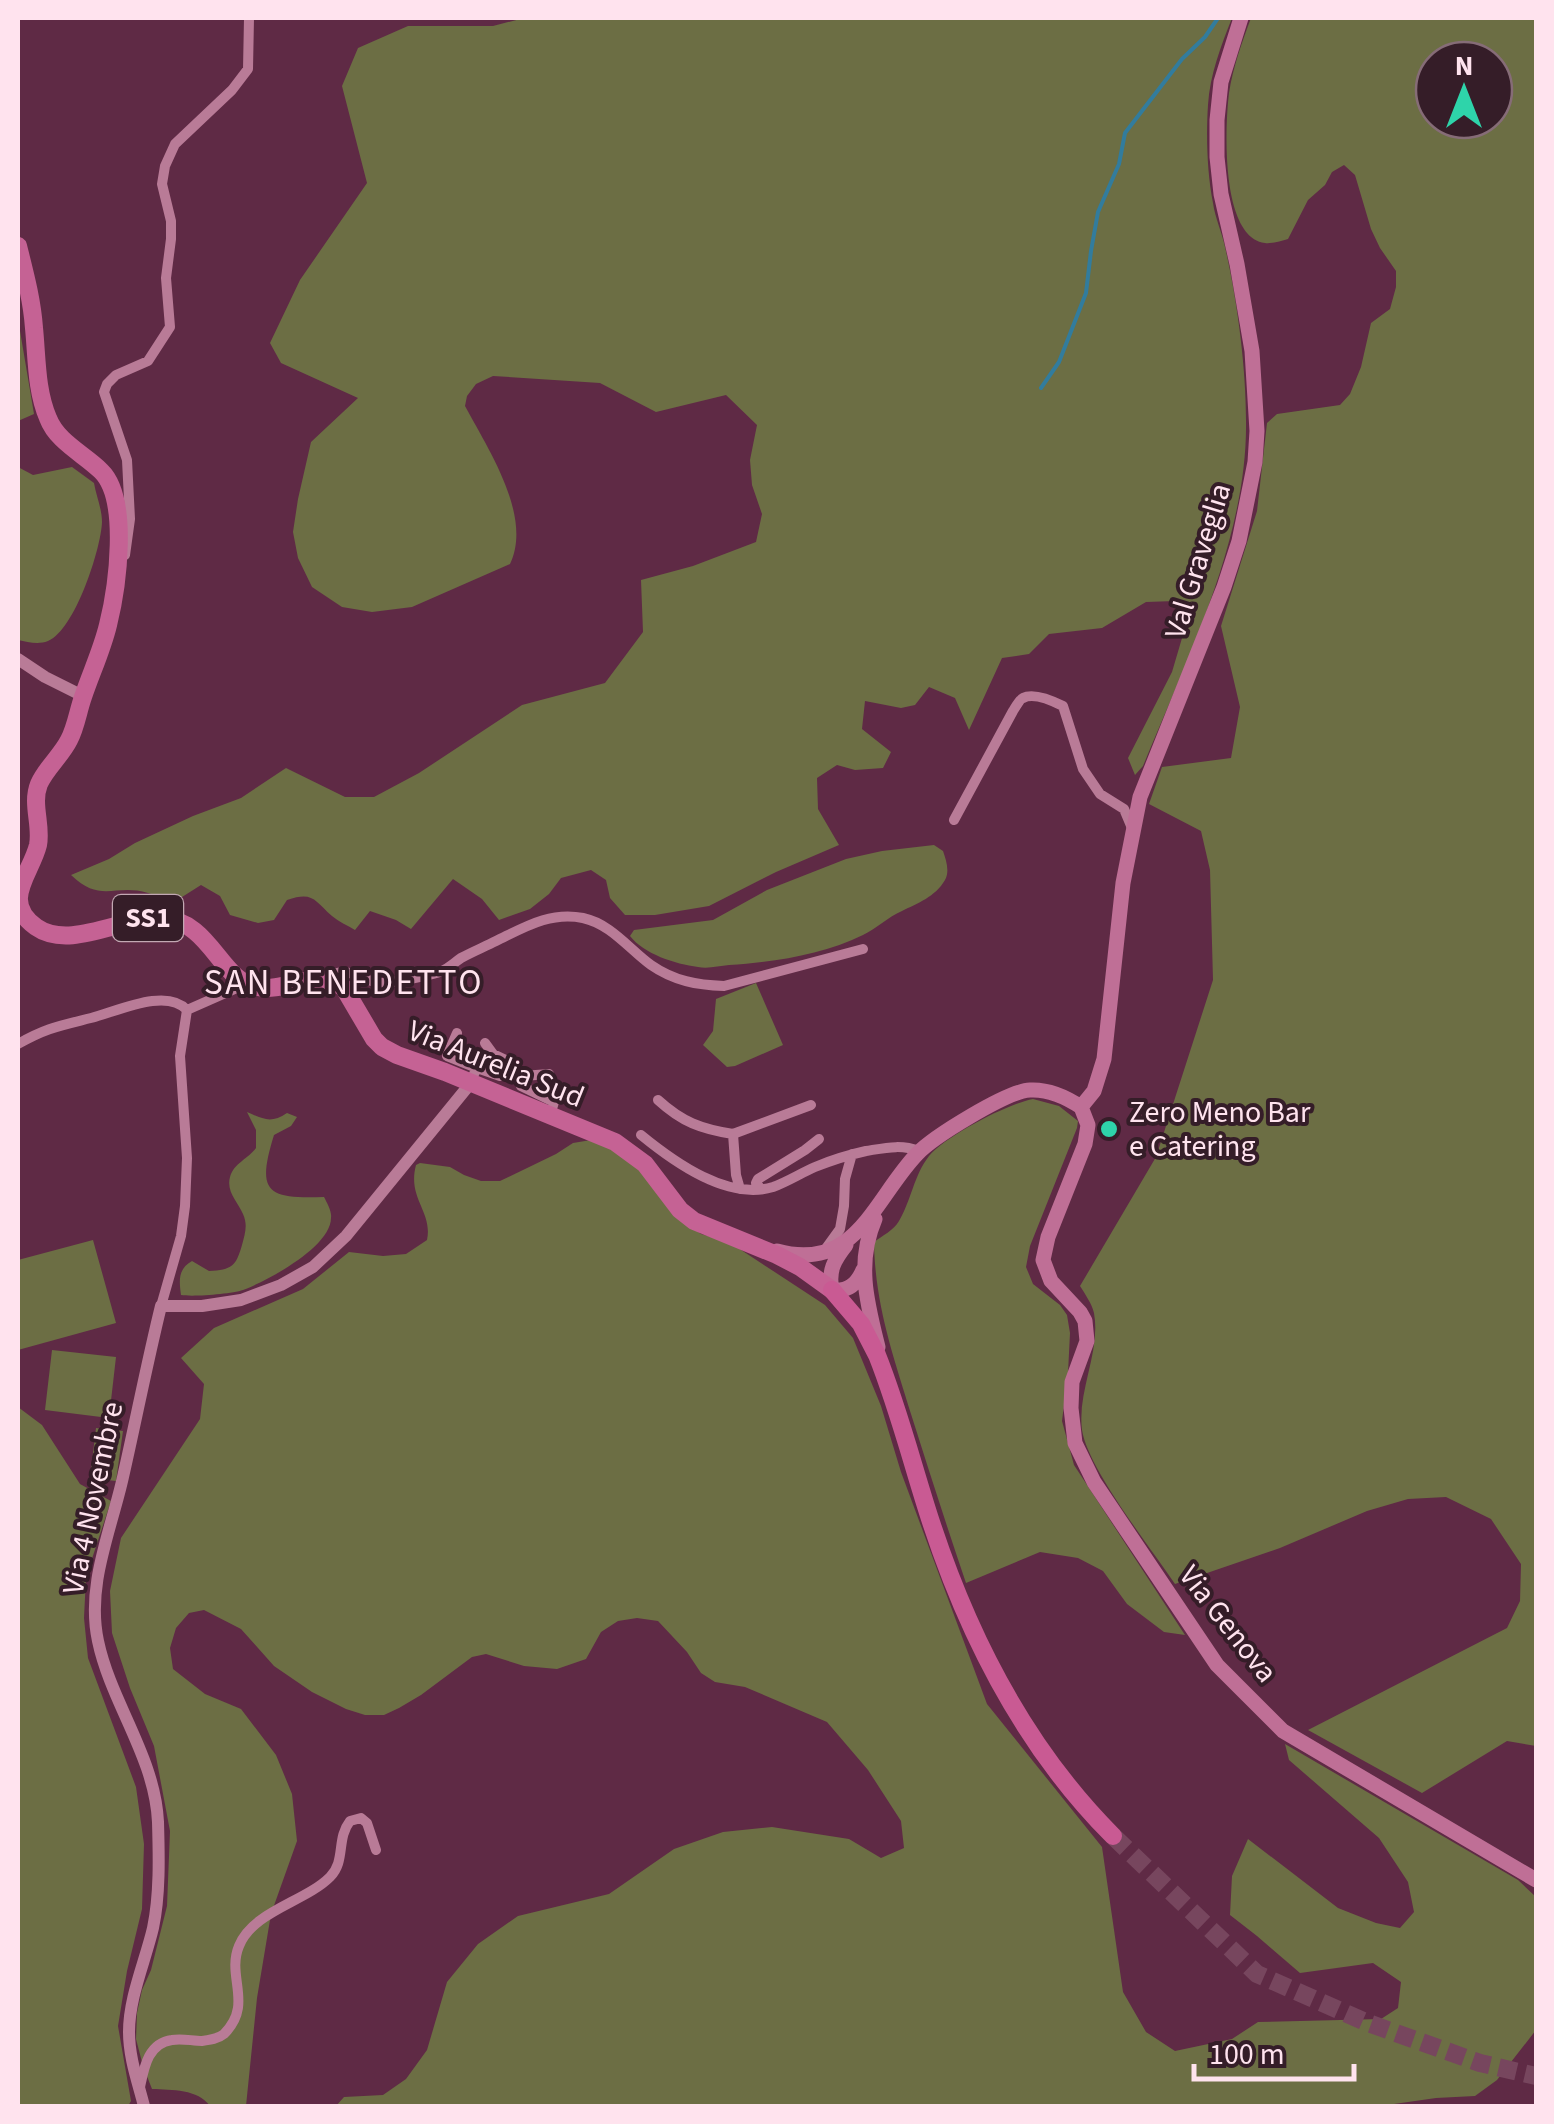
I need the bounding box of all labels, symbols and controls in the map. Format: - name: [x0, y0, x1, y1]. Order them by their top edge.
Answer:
- north arrow: [1414, 40, 1514, 140]
- text: N: [1455, 46, 1473, 86]
- street label: Val Graveglia: [1154, 478, 1242, 644]
- road number: SS1: [113, 895, 183, 941]
- district label: SAN BENEDETTO: [204, 958, 484, 1008]
- street label: Via Aurelia Sud: [401, 1009, 591, 1119]
- place label: Zero Meno Bar e Catering: [1129, 1091, 1311, 1168]
- marker: Zero Meno Bar e Catering: [1098, 1118, 1120, 1140]
- street label: Via 4 Novembre: [52, 1398, 134, 1598]
- street label: Via Genova: [1168, 1556, 1288, 1692]
- scale bar: [1194, 2019, 1354, 2081]
- text: 100 m: [1209, 2033, 1285, 2076]

